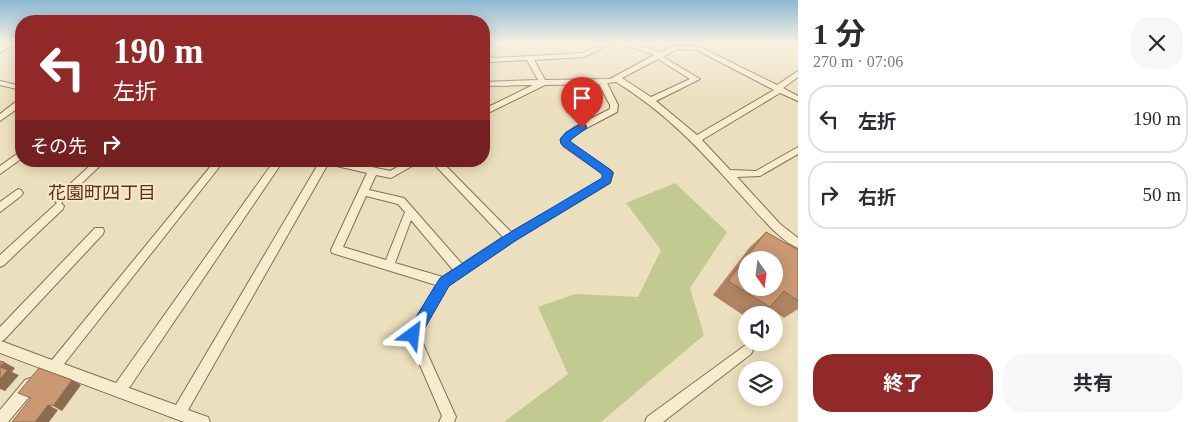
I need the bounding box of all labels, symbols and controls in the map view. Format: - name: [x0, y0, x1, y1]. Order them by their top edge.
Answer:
- text: 1 分: [813, 17, 866, 50]
- button: close: [1131, 17, 1183, 69]
- text: 190 m: [113, 32, 203, 71]
- icon: left: [30, 35, 95, 100]
- text: 270 m · 07:06: [813, 53, 903, 70]
- pin: [561, 77, 603, 128]
- text: 左折: [113, 79, 157, 104]
- icon: arrive: [568, 84, 596, 112]
- icon: left: [815, 105, 843, 133]
- text: 190 m: [1133, 108, 1181, 129]
- text: 左折: [858, 111, 896, 132]
- icon: right: [97, 130, 125, 158]
- text: その先: [30, 136, 87, 157]
- icon: right: [815, 181, 843, 209]
- district label: 花園町四丁目: [48, 183, 156, 203]
- text: 50 m: [1142, 184, 1181, 205]
- text: 右折: [858, 187, 896, 208]
- north arrow: [738, 251, 782, 296]
- map controls: [738, 251, 783, 406]
- button: sound: [738, 306, 783, 351]
- position arrow: [386, 308, 438, 360]
- button: 終了: [813, 354, 993, 412]
- button: 共有: [1003, 354, 1183, 412]
- button: layers: [738, 361, 783, 406]

